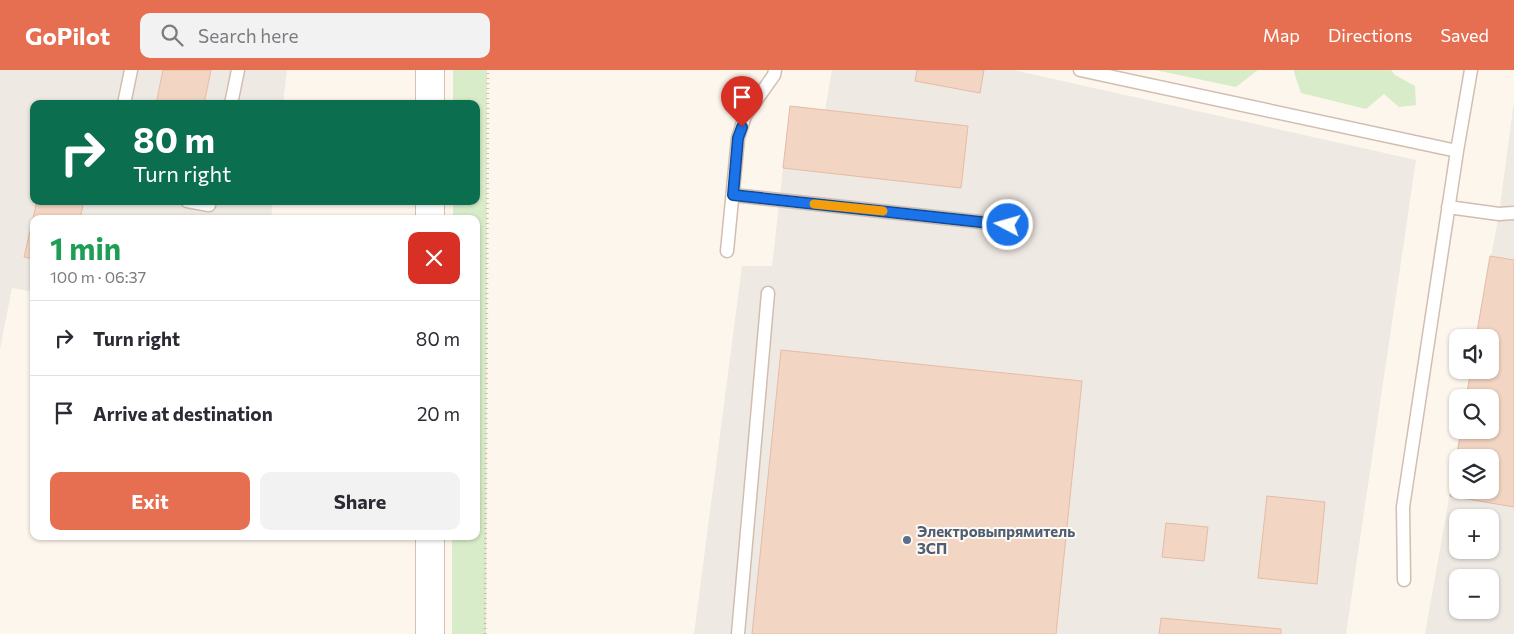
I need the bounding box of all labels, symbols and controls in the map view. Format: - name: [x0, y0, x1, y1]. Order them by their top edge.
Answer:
- search box: [140, 13, 490, 58]
- text: GoPilot: [25, 21, 110, 50]
- icon: search: [158, 21, 186, 49]
- text: Search here: [198, 24, 299, 47]
- text: Map: [1263, 24, 1300, 46]
- text: Directions: [1328, 24, 1412, 46]
- text: Saved: [1440, 24, 1489, 46]
- pin: [721, 76, 763, 127]
- icon: arrive: [728, 83, 756, 111]
- text: 80 m: [133, 117, 215, 160]
- icon: right: [50, 120, 115, 185]
- text: Turn right: [133, 160, 231, 187]
- position arrow: [981, 198, 1033, 250]
- text: 1 min: [50, 229, 121, 266]
- button: close: [408, 232, 460, 284]
- text: 100 m · 06:37: [50, 267, 146, 286]
- icon: right: [50, 324, 78, 352]
- text: Turn right: [93, 327, 180, 350]
- text: 80 m: [416, 327, 460, 350]
- map controls: [1449, 329, 1499, 619]
- button: sound: [1449, 329, 1499, 379]
- button: search: [1449, 389, 1499, 439]
- icon: arrive: [50, 399, 78, 427]
- text: Arrive at destination: [93, 402, 273, 425]
- text: 20 m: [417, 402, 460, 425]
- button: layers: [1449, 449, 1499, 499]
- button: Exit: [50, 472, 250, 530]
- button: Share: [260, 472, 460, 530]
- button: +: [1449, 509, 1499, 559]
- place label: Электровыпрямитель ЗСП: [917, 522, 1075, 557]
- marker: Электровыпрямитель ЗСП: [901, 534, 913, 546]
- button: −: [1449, 569, 1499, 619]

